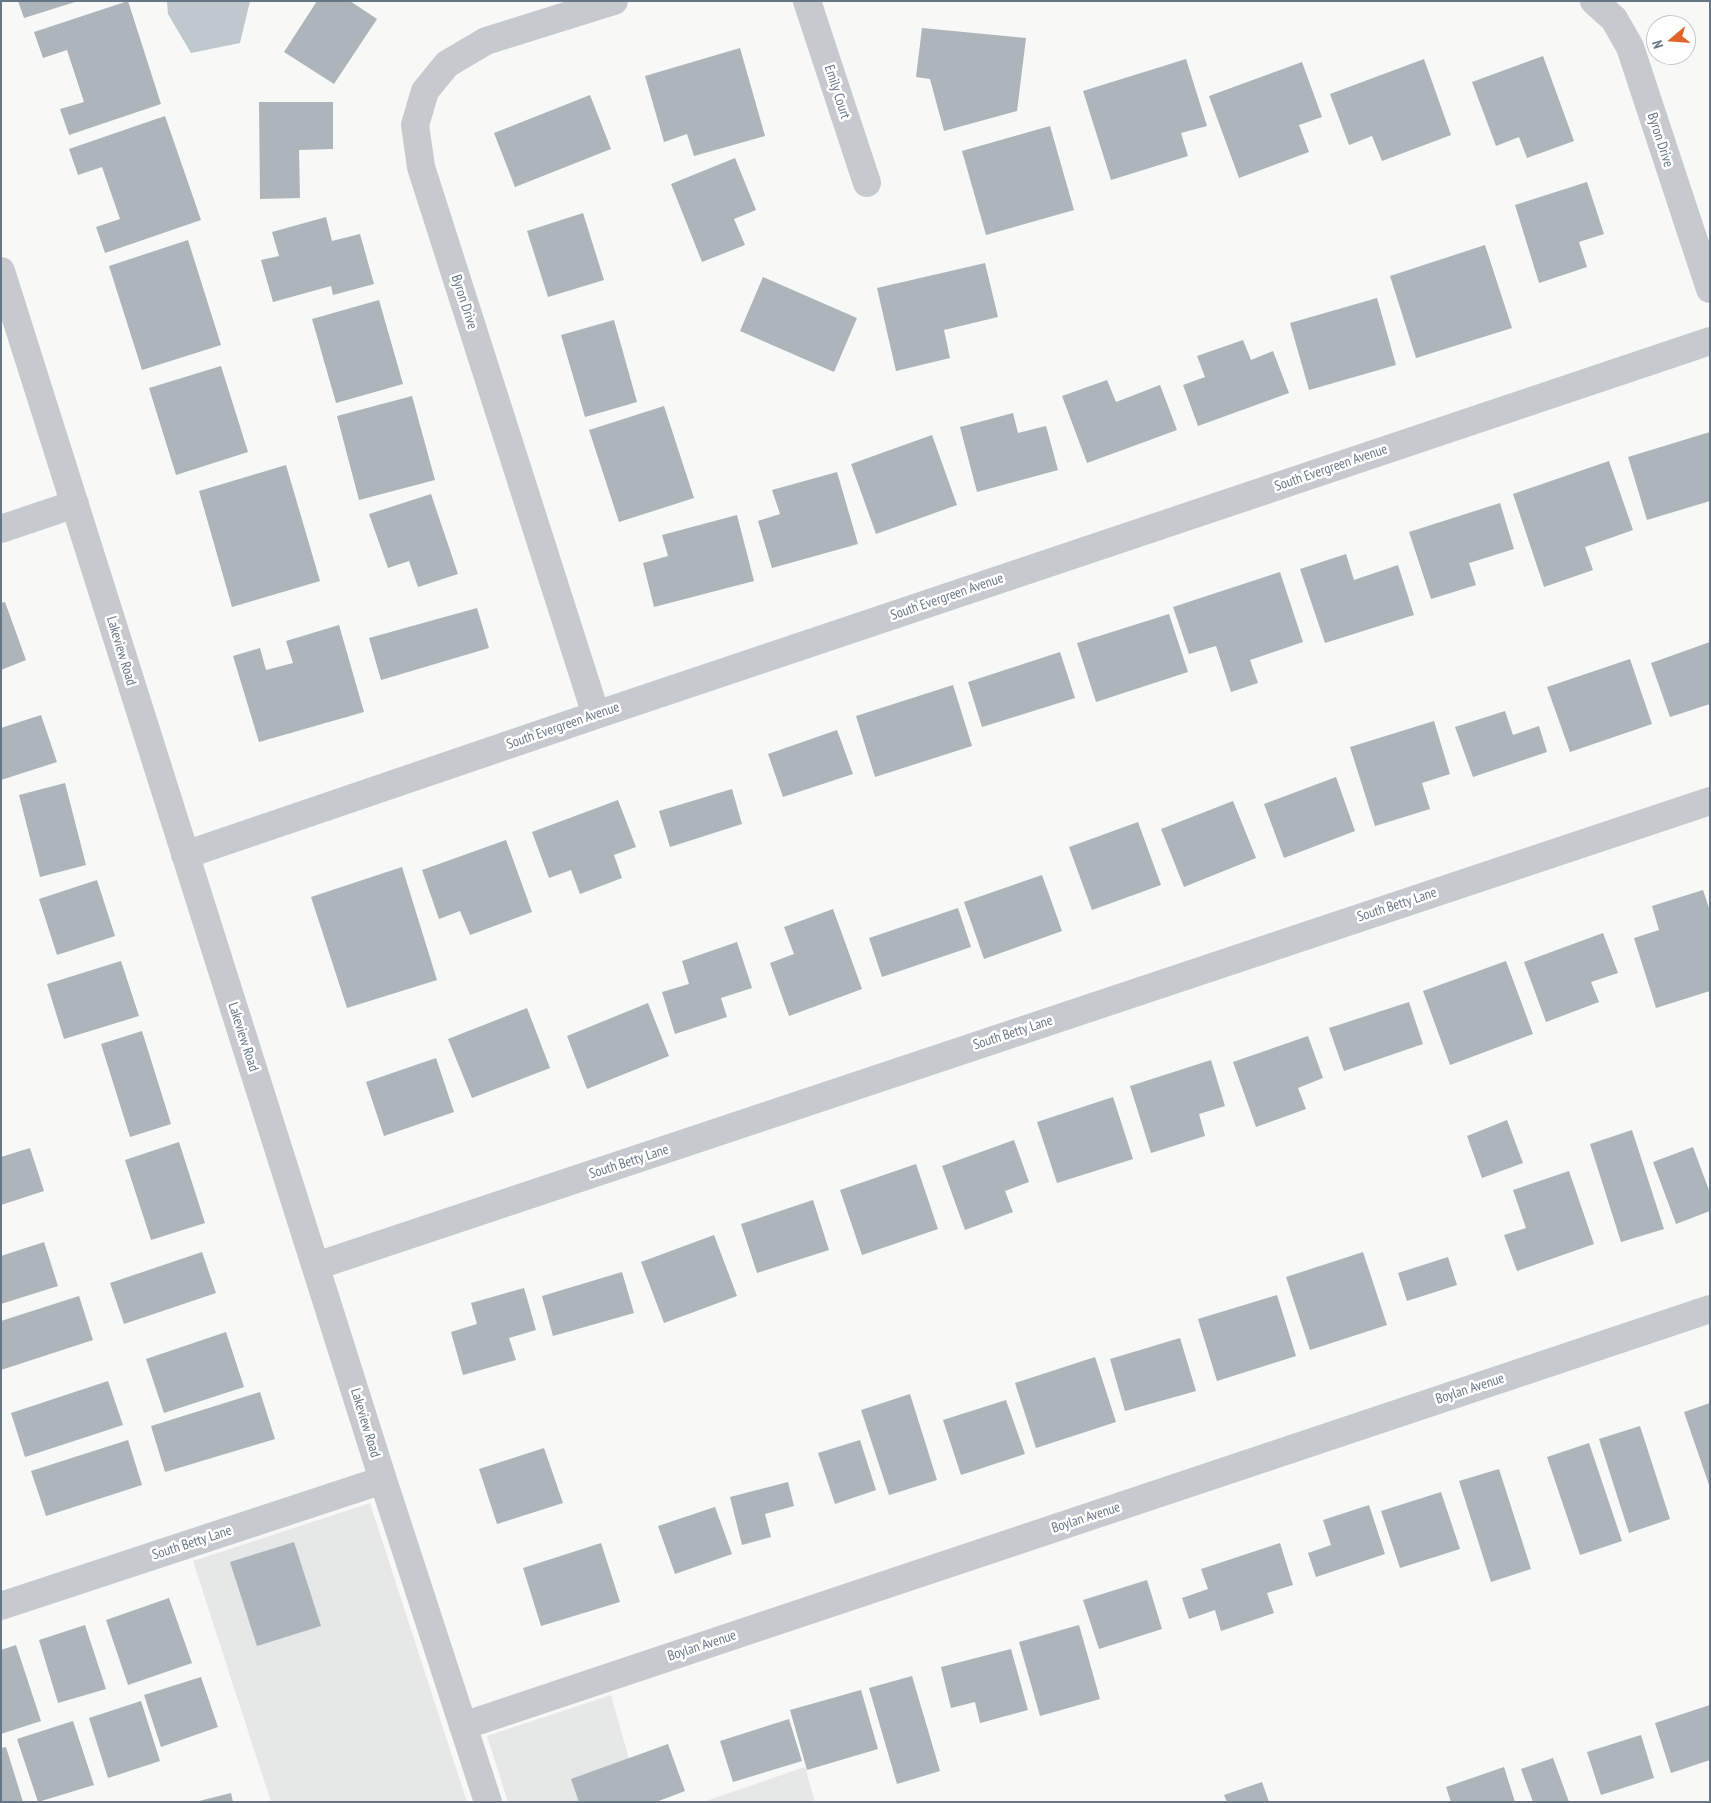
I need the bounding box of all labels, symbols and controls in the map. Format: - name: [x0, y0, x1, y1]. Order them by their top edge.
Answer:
- north arrow: [1646, 15, 1696, 65]
- text: N: [1648, 38, 1667, 51]
- street label: Emily Court: [820, 63, 854, 121]
- street label: Byron Drive: [1643, 111, 1677, 169]
- street label: Byron Drive: [447, 273, 481, 331]
- street label: South Evergreen Avenue: [1272, 441, 1390, 495]
- street label: South Evergreen Avenue: [888, 570, 1006, 624]
- street label: Lakeview Road: [103, 614, 139, 688]
- street label: South Evergreen Avenue: [504, 699, 622, 753]
- street label: South Betty Lane: [1355, 884, 1439, 926]
- street label: Lakeview Road: [224, 1000, 262, 1074]
- street label: South Betty Lane: [971, 1012, 1055, 1054]
- street label: South Betty Lane: [587, 1141, 671, 1183]
- street label: Boylan Avenue: [1434, 1370, 1506, 1408]
- street label: Lakeview Road: [347, 1386, 383, 1460]
- street label: Boylan Avenue: [1050, 1499, 1122, 1537]
- street label: South Betty Lane: [150, 1522, 234, 1564]
- street label: Boylan Avenue: [666, 1627, 738, 1665]

